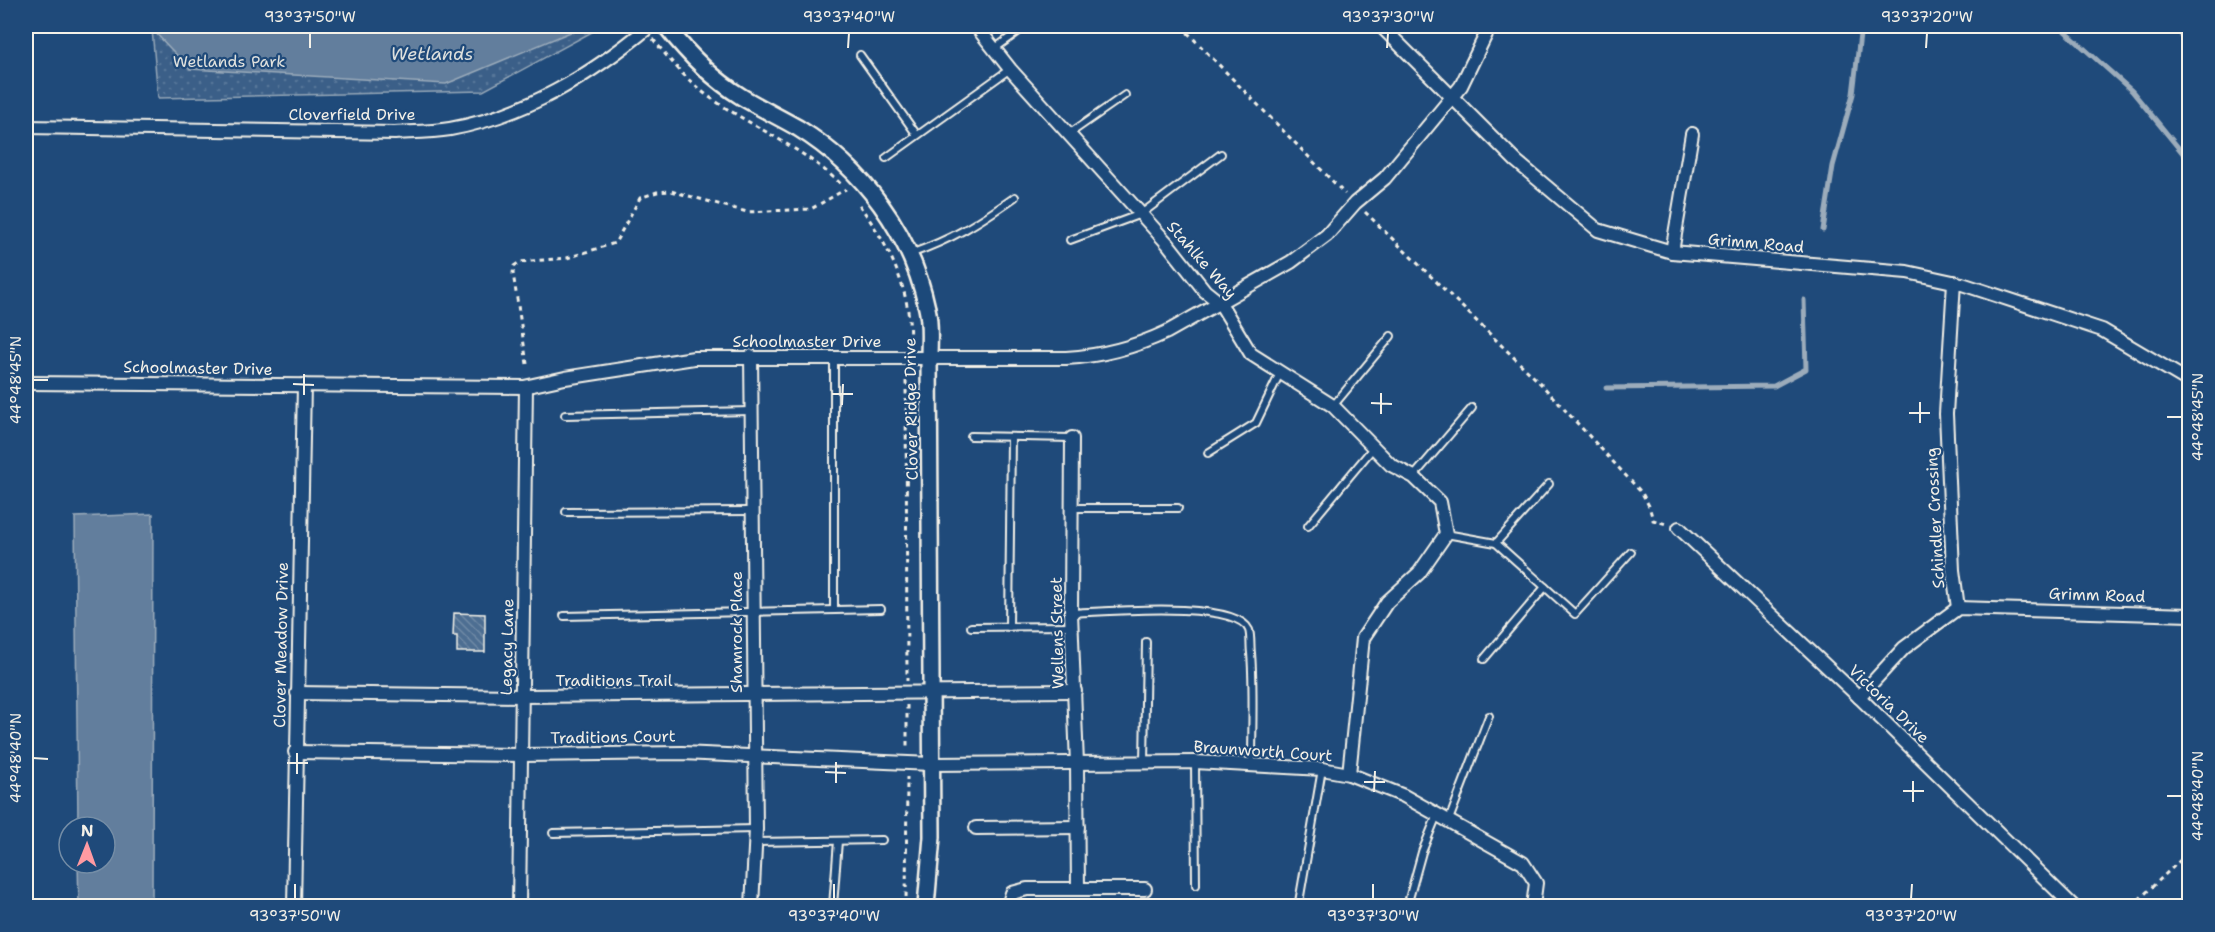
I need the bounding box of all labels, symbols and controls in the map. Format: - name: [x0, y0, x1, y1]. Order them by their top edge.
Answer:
- text: 93°37'50"W: [264, 7, 356, 27]
- text: 93°37'40"W: [803, 7, 895, 27]
- text: 93°37'30"W: [1342, 7, 1434, 27]
- text: 93°37'20"W: [1881, 7, 1973, 27]
- water label: Wetlands: [391, 42, 473, 66]
- park label: Wetlands Park: [173, 51, 285, 72]
- street label: Cloverfield Drive: [289, 104, 415, 125]
- street label: Stahlke Way: [1162, 217, 1242, 303]
- street label: Grimm Road: [1707, 228, 1805, 258]
- street label: Schoolmaster Drive: [732, 331, 882, 352]
- text: 44°48'45"N: [6, 336, 26, 424]
- street label: Clover Ridge Drive: [899, 337, 923, 481]
- street label: Schoolmaster Drive: [123, 356, 273, 380]
- text: 44°48'45"N: [2188, 373, 2208, 461]
- street label: Schindler Crossing: [1921, 447, 1949, 589]
- street label: Clover Meadow Drive: [269, 562, 293, 728]
- street label: Shamrock Place: [726, 571, 747, 693]
- street label: Wellens Street: [1046, 577, 1068, 689]
- street label: Grimm Road: [2048, 583, 2146, 607]
- street label: Legacy Lane: [496, 599, 518, 695]
- street label: Victoria Drive: [1844, 660, 1934, 748]
- street label: Traditions Trail: [556, 670, 673, 691]
- text: 44°48'40"N: [6, 713, 26, 803]
- street label: Traditions Court: [550, 725, 676, 749]
- street label: Braunworth Court: [1193, 736, 1333, 766]
- text: 44°48'40"N: [2188, 751, 2208, 841]
- north arrow: [57, 815, 117, 875]
- text: N: [81, 820, 94, 841]
- text: 93°37'50"W: [249, 906, 341, 926]
- text: 93°37'40"W: [788, 906, 880, 926]
- text: 93°37'30"W: [1327, 906, 1419, 926]
- text: 93°37'20"W: [1865, 906, 1957, 926]

